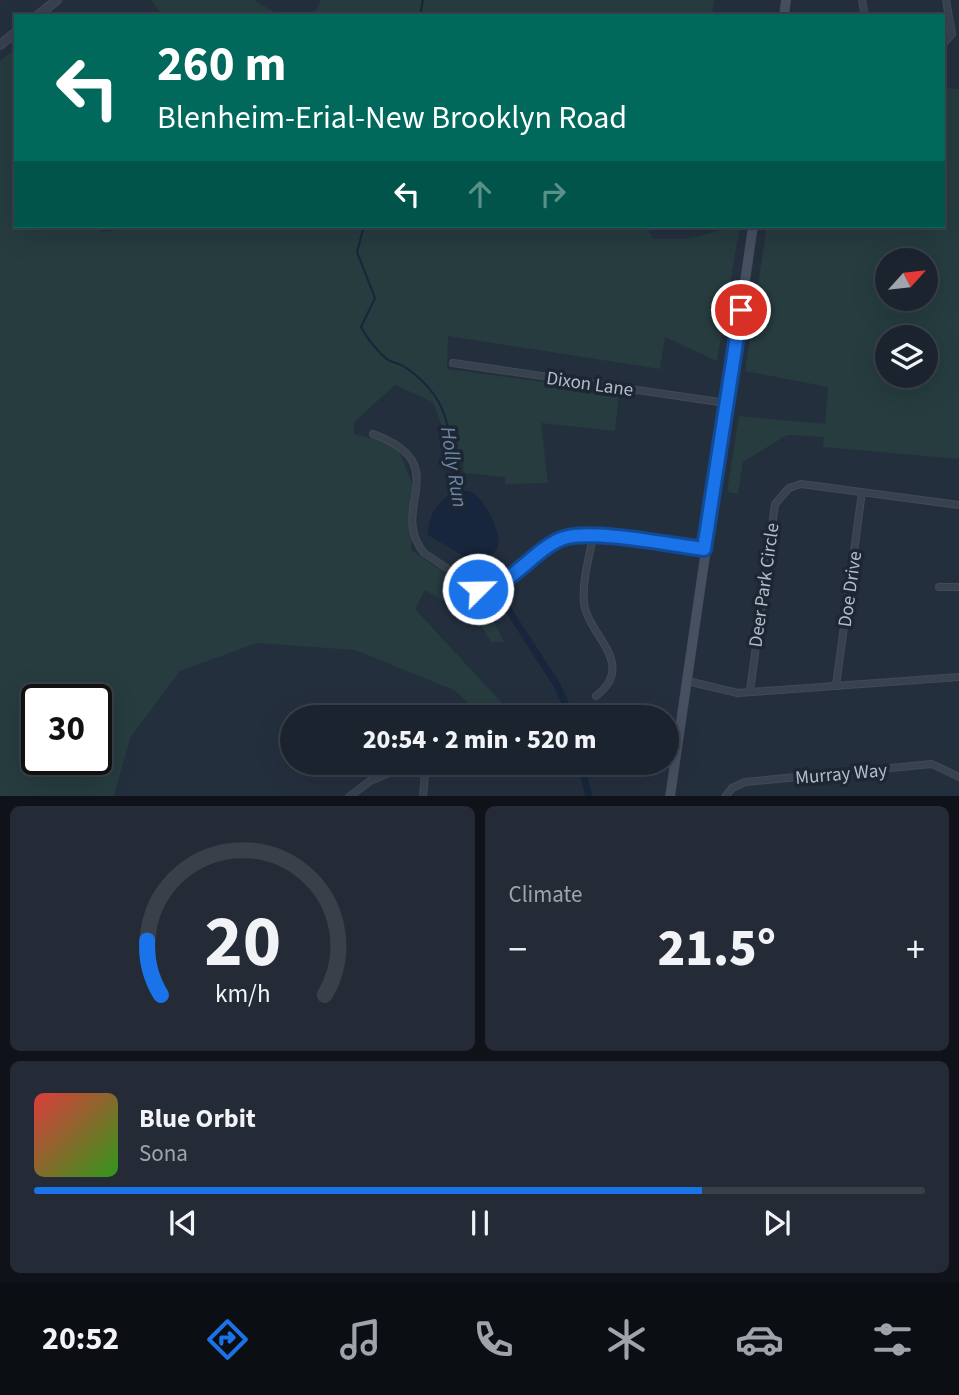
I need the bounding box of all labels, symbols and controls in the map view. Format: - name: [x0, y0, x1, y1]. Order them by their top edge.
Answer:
- text: 260 m: [157, 30, 286, 100]
- icon: left: [42, 42, 133, 133]
- text: Blenheim-Erial-New Brooklyn Road: [157, 95, 627, 141]
- icon: left: [388, 175, 426, 213]
- icon: ahead: [461, 175, 499, 213]
- icon: right: [534, 175, 572, 213]
- north arrow: [875, 248, 938, 312]
- map controls: [875, 248, 938, 388]
- pin: [711, 280, 771, 340]
- icon: arrive: [722, 291, 760, 329]
- button: layers: [875, 325, 938, 388]
- street label: Dixon Lane: [545, 365, 635, 404]
- water label: Holly Run: [433, 424, 475, 510]
- street label: Deer Park Circle: [742, 521, 787, 649]
- street label: Doe Drive: [832, 550, 869, 629]
- position arrow: [441, 552, 515, 626]
- speed limit sign: 30: [21, 684, 112, 775]
- text: 20:54 · 2 min · 520 m: [363, 721, 596, 758]
- street label: Murray Way: [794, 757, 888, 792]
- text: Climate: [509, 878, 582, 911]
- text: 20: [204, 890, 281, 994]
- text: 21.5°: [657, 912, 776, 986]
- text: −: [509, 923, 527, 977]
- text: +: [906, 923, 925, 977]
- text: km/h: [215, 975, 270, 1011]
- text: Blue Orbit: [139, 1100, 256, 1137]
- text: Sona: [139, 1137, 188, 1170]
- icon: previous: [164, 1204, 202, 1242]
- icon: pause: [461, 1204, 499, 1242]
- icon: next: [758, 1204, 796, 1242]
- icon: directions: [203, 1315, 252, 1364]
- icon: music: [336, 1315, 385, 1364]
- icon: phone: [469, 1315, 518, 1364]
- icon: climate: [602, 1315, 651, 1364]
- icon: car: [735, 1315, 784, 1364]
- icon: filters: [868, 1315, 917, 1364]
- text: 20:52: [42, 1316, 119, 1362]

